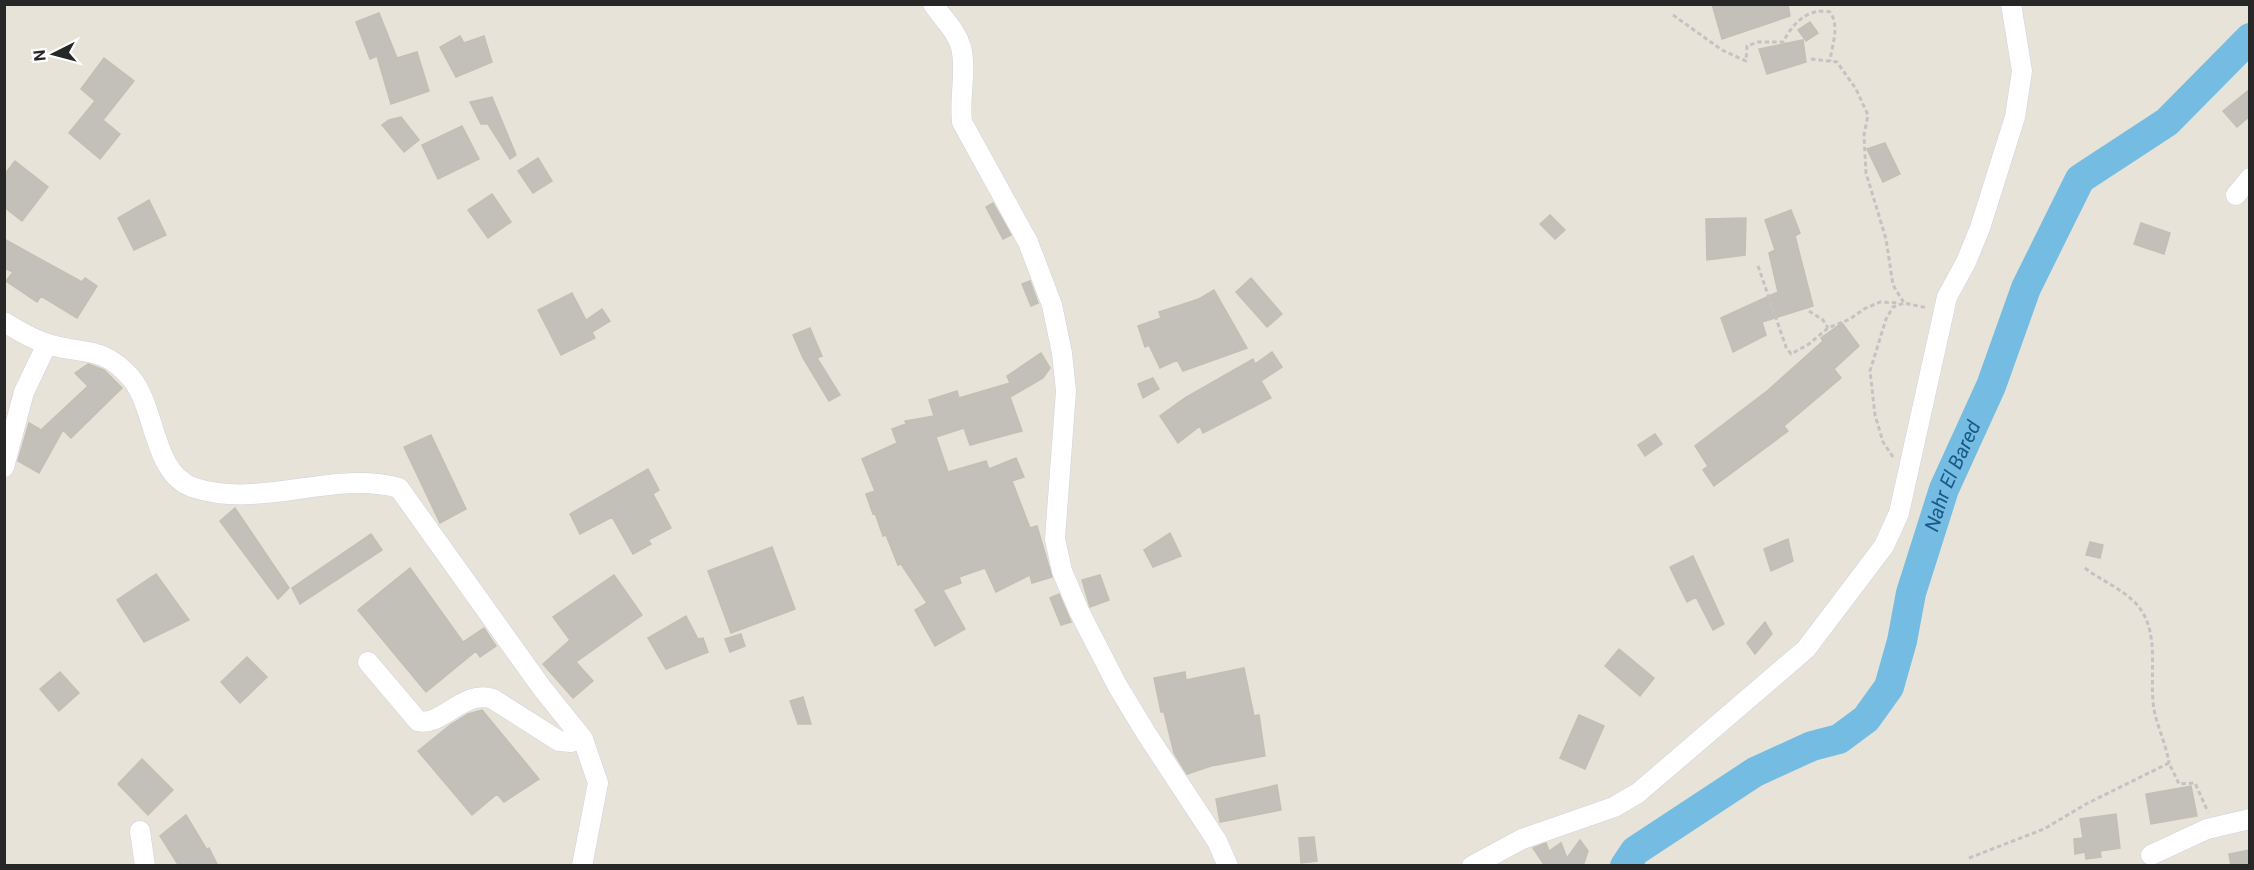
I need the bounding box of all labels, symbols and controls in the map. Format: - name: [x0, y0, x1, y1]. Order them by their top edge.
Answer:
- north arrow: [24, 24, 84, 84]
- text: N: [30, 49, 50, 62]
- water label: Nahr El Bared: [1919, 416, 1986, 534]

